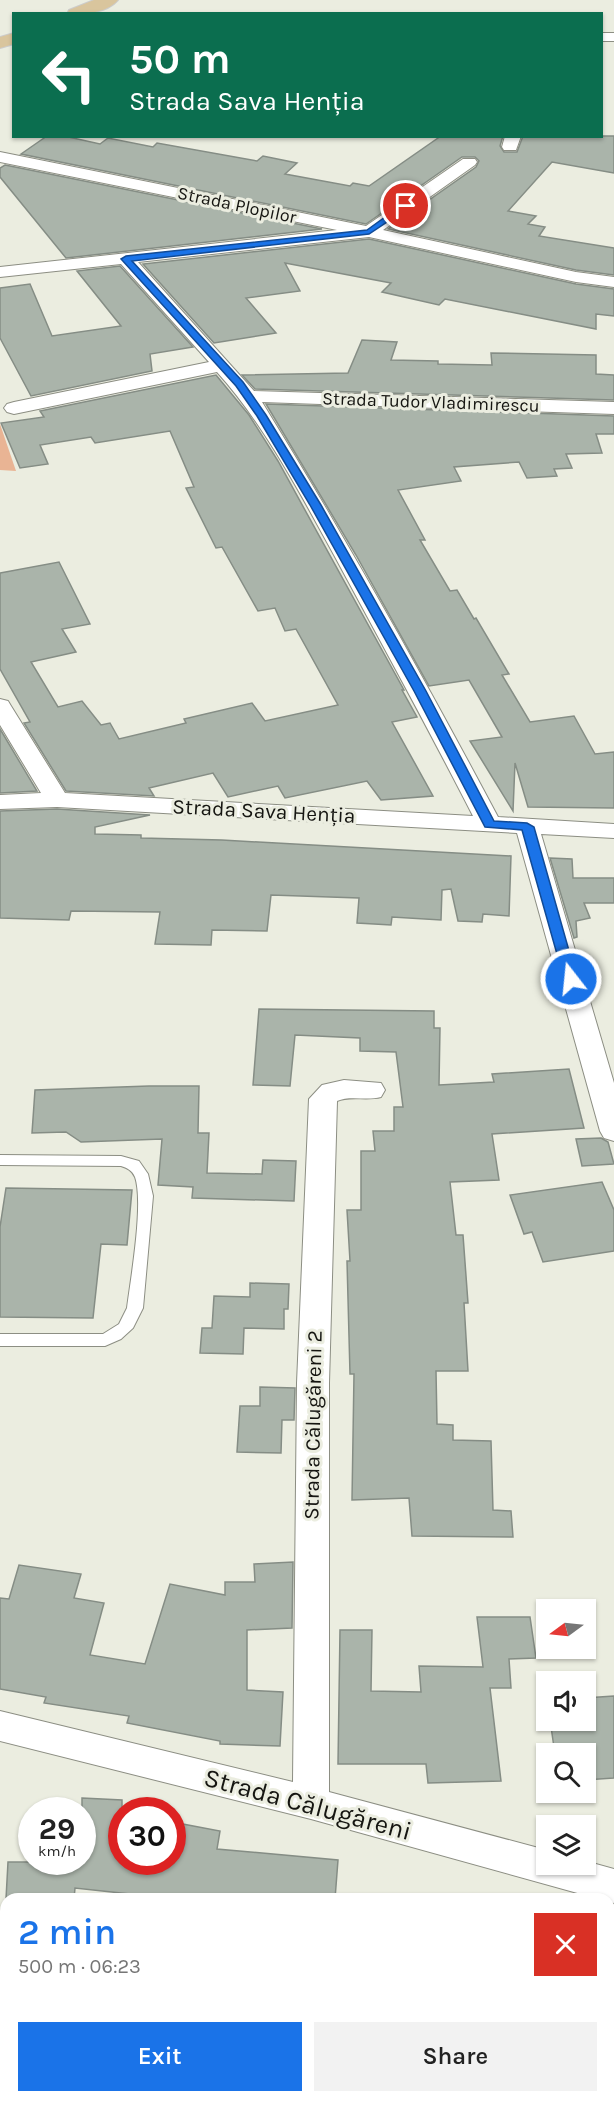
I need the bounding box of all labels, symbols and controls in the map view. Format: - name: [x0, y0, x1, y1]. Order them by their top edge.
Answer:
- text: 50 m: [129, 34, 231, 84]
- icon: left: [30, 36, 108, 114]
- text: Strada Sava Henția: [129, 85, 365, 117]
- pin: [380, 180, 431, 231]
- street label: Strada Plopilor: [176, 182, 299, 228]
- icon: arrive: [389, 189, 422, 222]
- street label: Strada Tudor Vladimirescu: [322, 387, 540, 417]
- street label: Strada Sava Henția: [172, 794, 356, 828]
- position arrow: [539, 947, 603, 1011]
- street label: Strada Călugăreni 2: [299, 1330, 327, 1520]
- north arrow: [536, 1599, 596, 1659]
- map controls: [536, 1599, 596, 1875]
- button: sound: [536, 1671, 596, 1731]
- button: search: [536, 1743, 596, 1803]
- street label: Strada Călugăreni: [201, 1762, 415, 1847]
- speed limit sign: 30: [108, 1797, 186, 1875]
- text: 29: [39, 1811, 75, 1847]
- button: layers: [536, 1815, 596, 1875]
- text: km/h: [38, 1842, 76, 1860]
- text: 2 min: [18, 1911, 116, 1953]
- button: close: [534, 1913, 597, 1976]
- text: 500 m · 06:23: [18, 1955, 141, 1978]
- button: Exit: [18, 2022, 302, 2091]
- button: Share: [314, 2022, 597, 2091]

